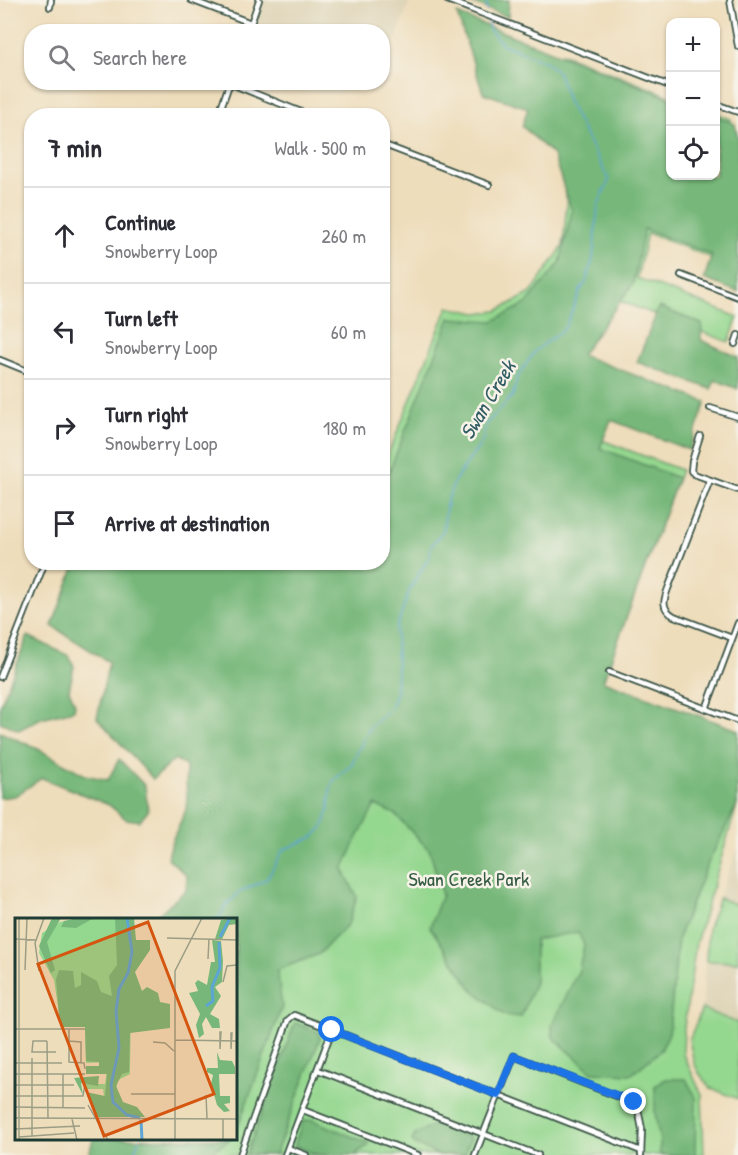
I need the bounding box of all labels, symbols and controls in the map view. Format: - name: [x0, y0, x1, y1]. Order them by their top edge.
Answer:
- map controls: [666, 18, 720, 180]
- button: +: [666, 18, 720, 72]
- search box: [24, 24, 390, 90]
- icon: search: [45, 41, 78, 74]
- text: Search here: [93, 42, 187, 72]
- button: −: [666, 72, 720, 126]
- button: locate: [666, 126, 720, 180]
- text: 7 min: [48, 130, 102, 165]
- text: Walk · 500 m: [274, 134, 366, 161]
- text: Continue: [105, 207, 176, 237]
- icon: ahead: [48, 219, 81, 252]
- text: 260 m: [322, 222, 366, 249]
- text: Snowberry Loop: [105, 237, 217, 264]
- text: Turn left: [105, 303, 178, 333]
- icon: left: [48, 315, 81, 348]
- text: 60 m: [331, 318, 366, 345]
- text: Snowberry Loop: [105, 333, 217, 360]
- water label: Swan Creek: [453, 353, 524, 444]
- text: Turn right: [105, 399, 188, 429]
- icon: right: [48, 411, 81, 444]
- text: 180 m: [323, 414, 366, 441]
- text: Snowberry Loop: [105, 429, 217, 456]
- icon: arrive: [48, 507, 81, 540]
- text: Arrive at destination: [105, 508, 270, 538]
- park label: Swan Creek Park: [409, 865, 529, 892]
- inset map: [15, 918, 237, 1140]
- route start: [318, 1016, 344, 1042]
- route end: [620, 1088, 646, 1114]

